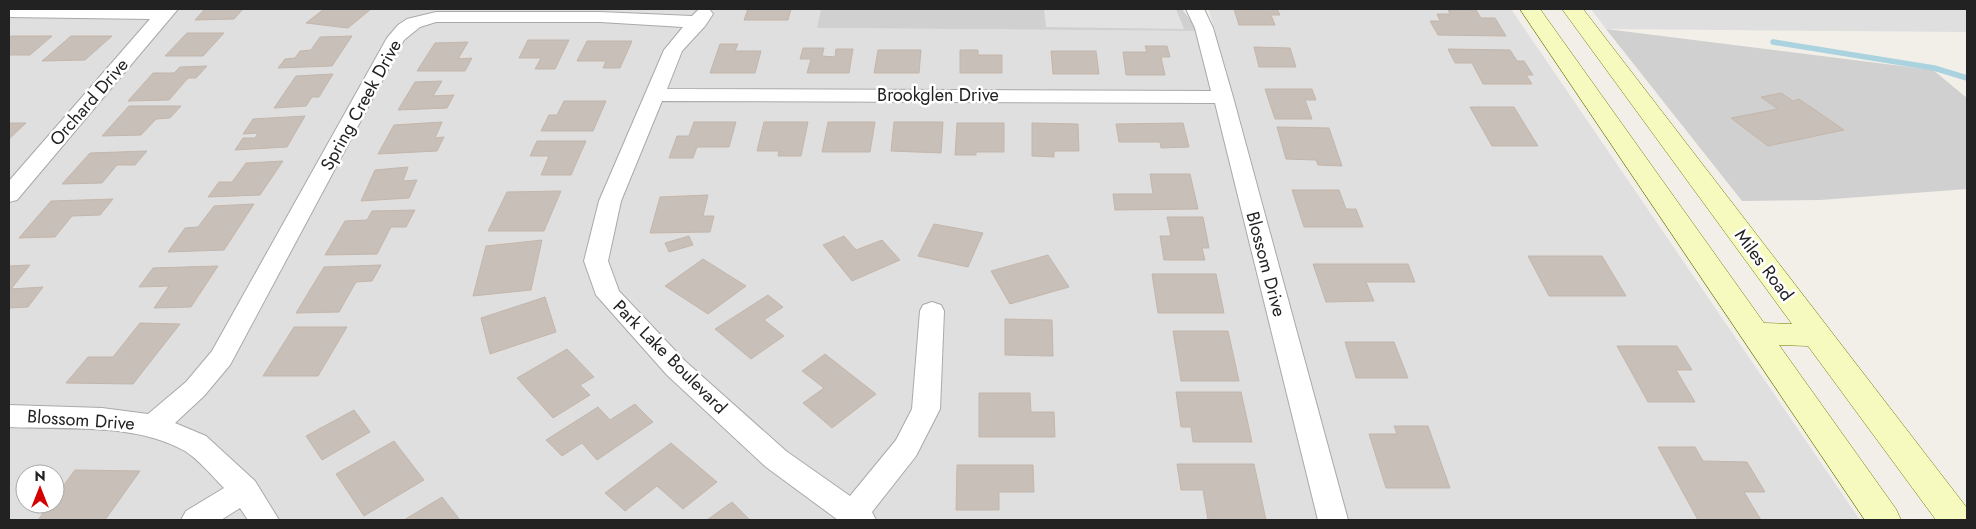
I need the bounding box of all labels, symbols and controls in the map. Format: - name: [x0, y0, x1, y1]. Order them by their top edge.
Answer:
- street label: Spring Creek Drive: [314, 35, 408, 175]
- street label: Orchard Drive: [44, 52, 134, 152]
- street label: Brookglen Drive: [877, 82, 999, 108]
- street label: Blossom Drive: [1239, 209, 1293, 319]
- street label: Miles Road: [1728, 224, 1800, 306]
- street label: Park Lake Boulevard: [607, 294, 733, 420]
- street label: Blossom Drive: [26, 403, 136, 437]
- north arrow: [15, 464, 65, 514]
- text: N: [34, 466, 46, 486]

